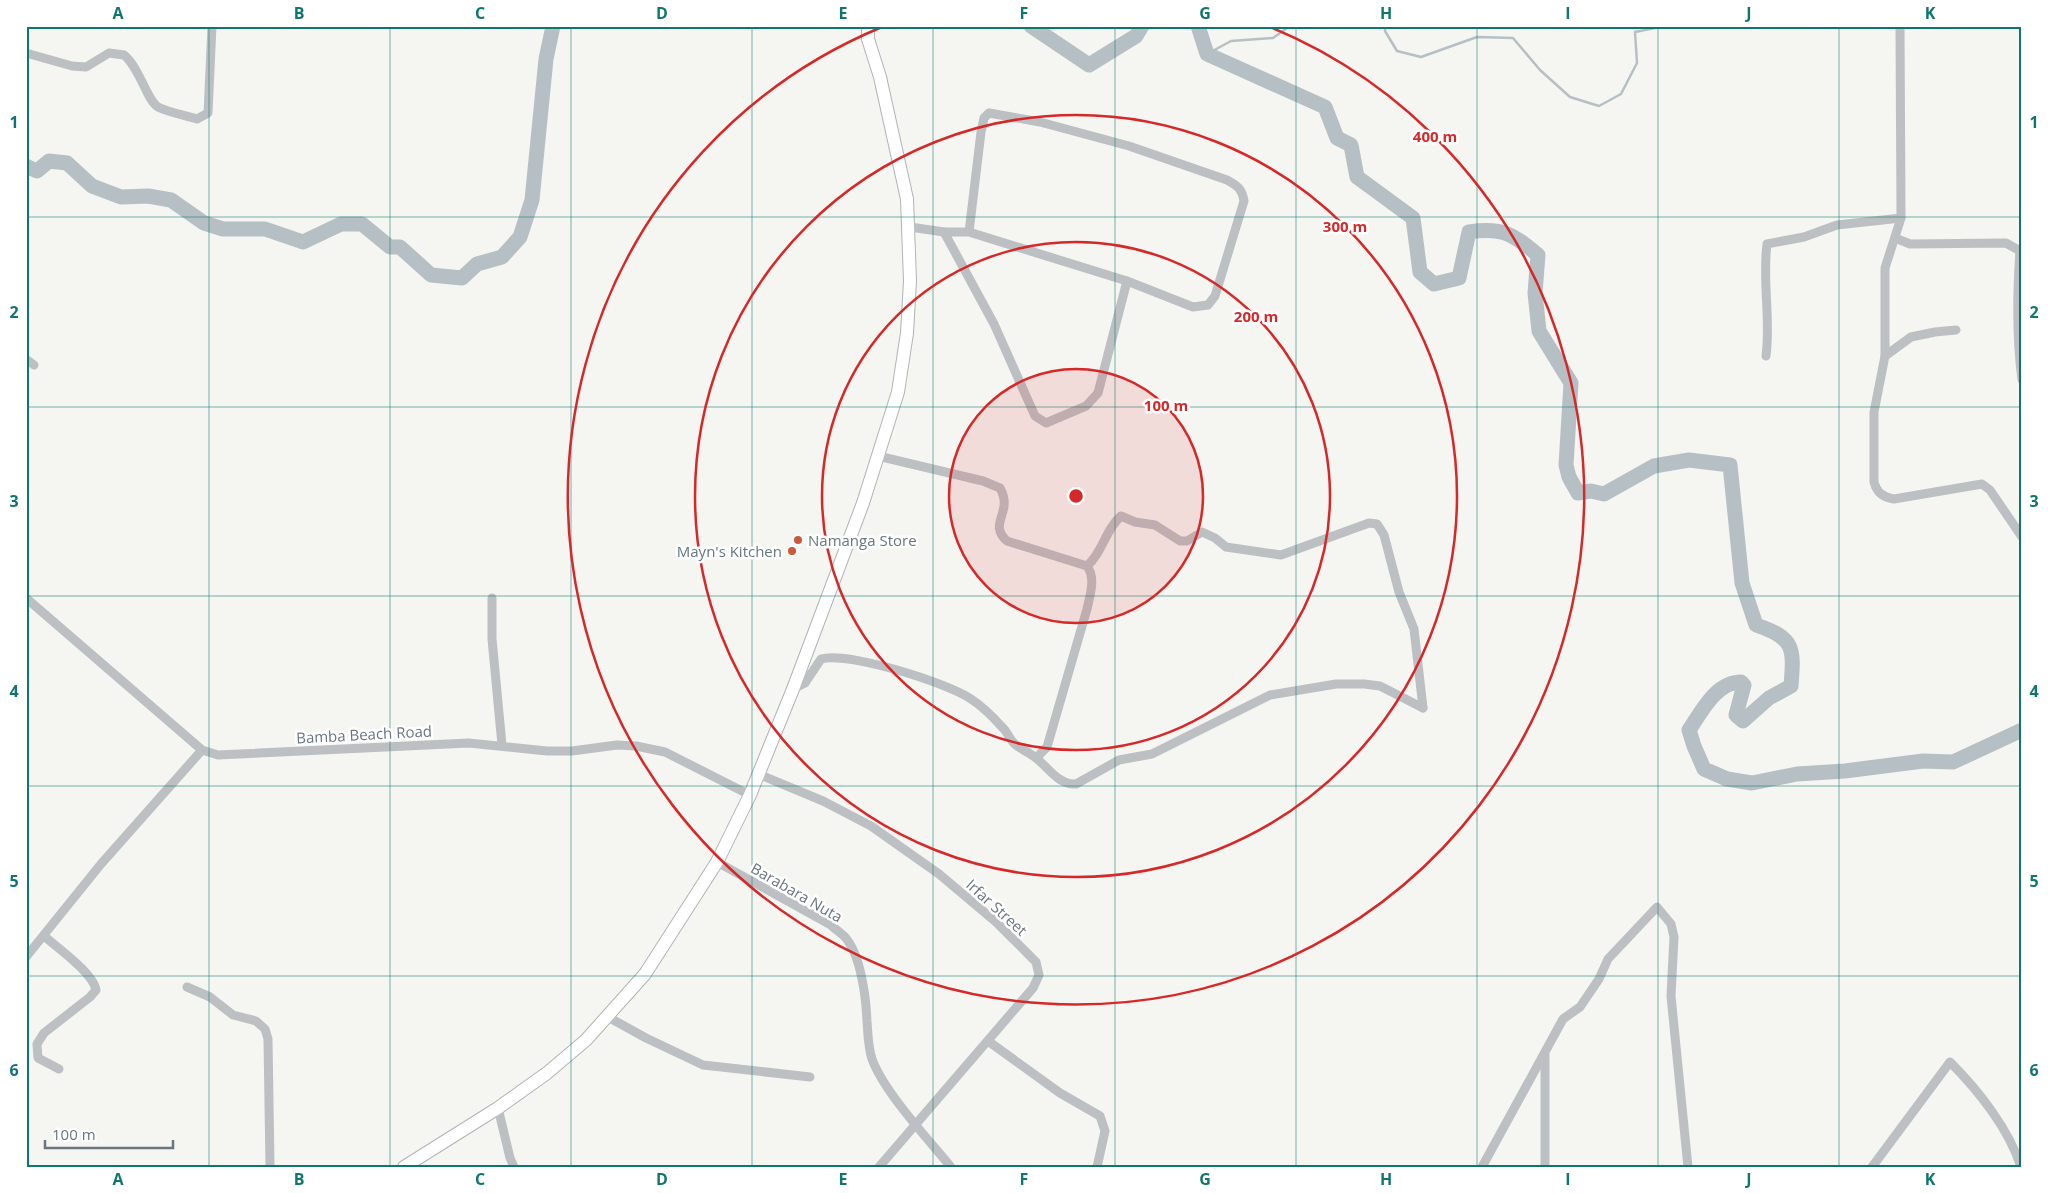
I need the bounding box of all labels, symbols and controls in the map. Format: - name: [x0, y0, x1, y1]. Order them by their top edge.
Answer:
- text: A: [112, 2, 124, 24]
- text: B: [294, 2, 304, 24]
- text: C: [475, 2, 485, 24]
- text: D: [656, 2, 668, 24]
- text: E: [839, 2, 848, 24]
- text: F: [1020, 2, 1028, 24]
- text: G: [1199, 2, 1211, 24]
- text: H: [1380, 2, 1392, 24]
- text: I: [1565, 2, 1571, 24]
- text: J: [1744, 2, 1752, 24]
- text: K: [1925, 2, 1936, 24]
- text: 1: [9, 111, 19, 133]
- text: 1: [2029, 111, 2039, 133]
- text: 400 m: [1413, 126, 1457, 146]
- text: 300 m: [1323, 216, 1367, 236]
- text: 2: [9, 301, 19, 323]
- text: 2: [2029, 301, 2039, 323]
- text: 200 m: [1234, 306, 1278, 326]
- text: 100 m: [1144, 395, 1188, 415]
- centre of rings: [1067, 487, 1085, 505]
- text: 3: [9, 490, 19, 512]
- text: 3: [2029, 490, 2039, 512]
- place label: Namanga Store: [808, 530, 917, 550]
- marker: Namanga Store: [792, 534, 804, 546]
- place label: Mayn's Kitchen: [677, 541, 782, 561]
- marker: Mayn's Kitchen: [786, 545, 798, 557]
- text: 4: [9, 680, 19, 702]
- text: 4: [2029, 680, 2039, 702]
- street label: Bamba Beach Road: [296, 720, 432, 748]
- street label: Barabara Nuta: [748, 858, 846, 926]
- text: 5: [9, 870, 19, 892]
- text: 5: [2029, 870, 2039, 892]
- street label: Irfar Street: [962, 874, 1032, 940]
- text: 6: [9, 1059, 19, 1081]
- text: 6: [2029, 1059, 2039, 1081]
- scale bar: [45, 1118, 172, 1150]
- text: 100 m: [52, 1124, 96, 1144]
- text: A: [112, 1168, 124, 1190]
- text: B: [294, 1168, 304, 1190]
- text: C: [475, 1168, 485, 1190]
- text: D: [656, 1168, 668, 1190]
- text: E: [839, 1168, 848, 1190]
- text: F: [1020, 1168, 1028, 1190]
- text: G: [1199, 1168, 1211, 1190]
- text: H: [1380, 1168, 1392, 1190]
- text: I: [1565, 1168, 1571, 1190]
- text: J: [1744, 1168, 1752, 1190]
- text: K: [1925, 1168, 1936, 1190]

